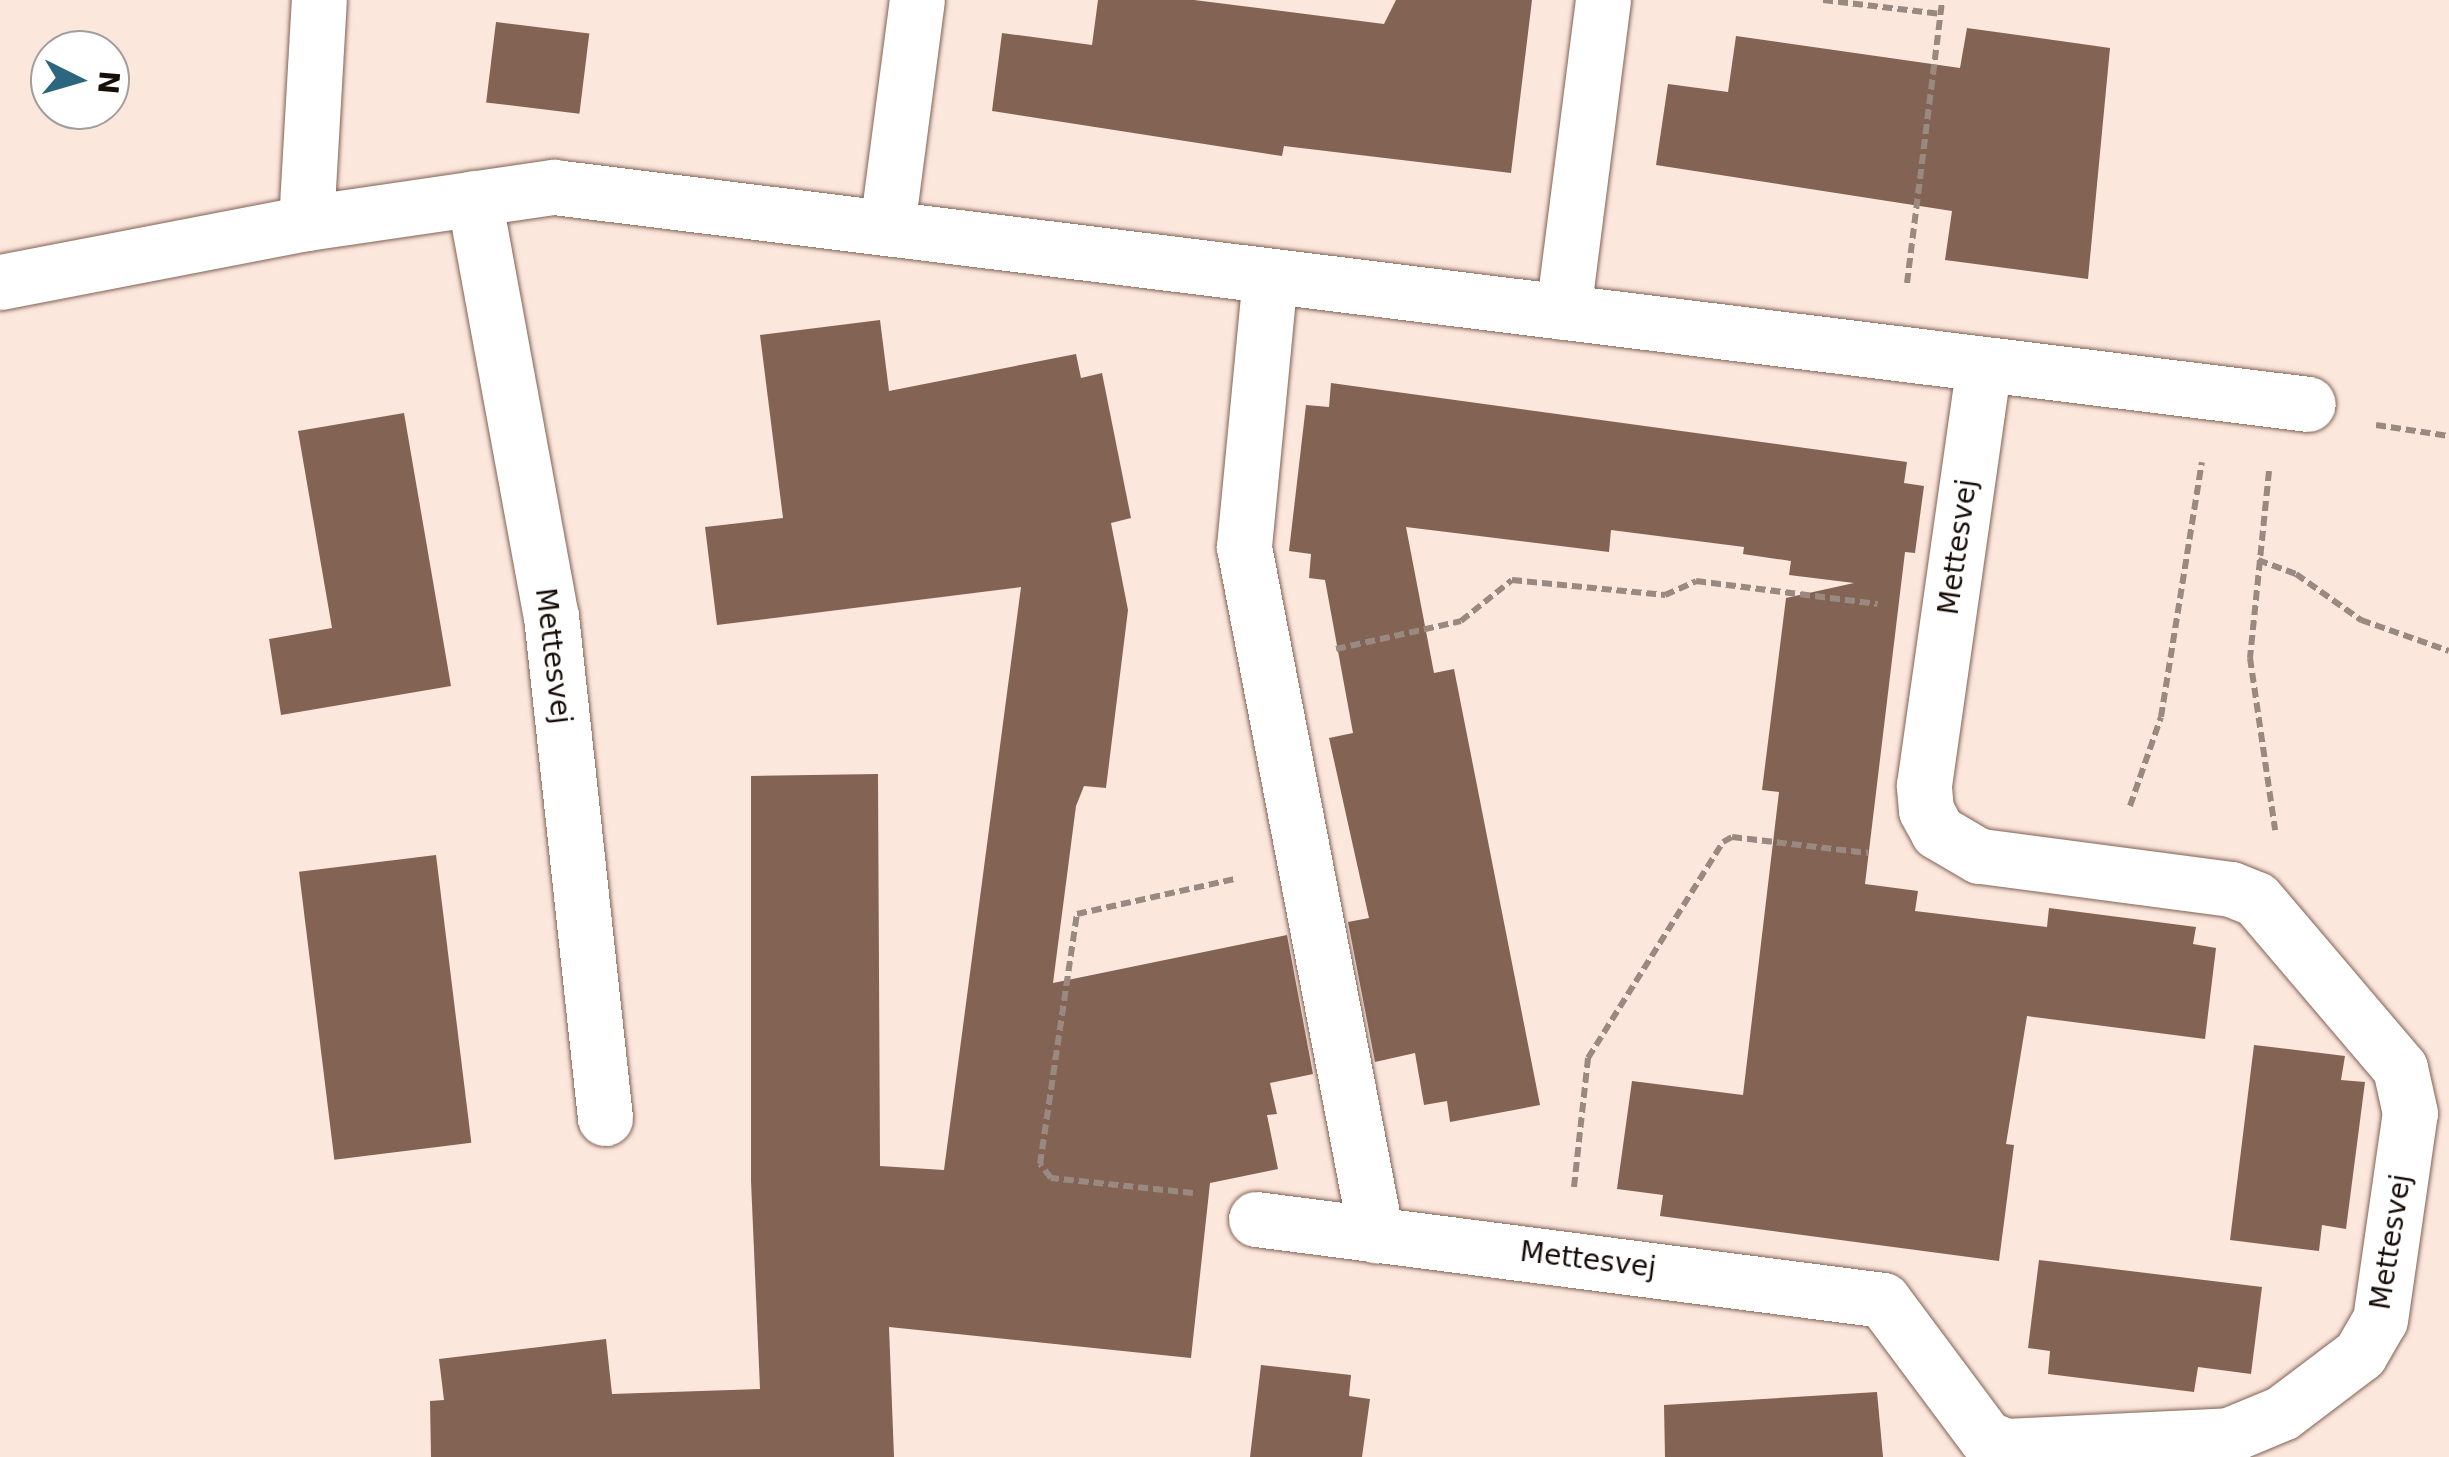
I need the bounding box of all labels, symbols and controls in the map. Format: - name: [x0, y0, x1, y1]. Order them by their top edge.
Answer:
- north arrow: [30, 30, 130, 130]
- text: N: [91, 69, 126, 96]
- street label: Mettesvej: [1932, 477, 1984, 617]
- street label: Mettesvej: [528, 586, 578, 726]
- street label: Mettesvej: [2364, 1172, 2418, 1312]
- street label: Mettesvej: [1518, 1235, 1658, 1285]

